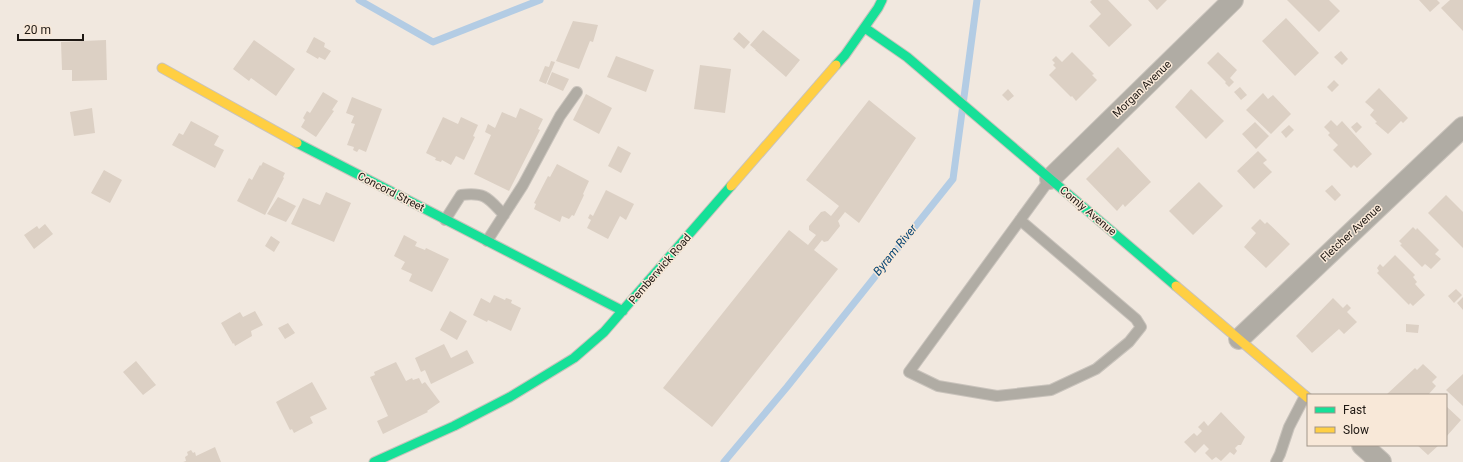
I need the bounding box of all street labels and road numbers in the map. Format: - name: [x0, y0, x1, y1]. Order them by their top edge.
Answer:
- street label: Morgan Avenue: [1110, 58, 1174, 120]
- street label: Concord Street: [355, 170, 427, 215]
- street label: Comly Avenue: [1057, 184, 1119, 238]
- street label: Fletcher Avenue: [1318, 201, 1384, 264]
- street label: Pemberwick Road: [626, 231, 694, 307]

